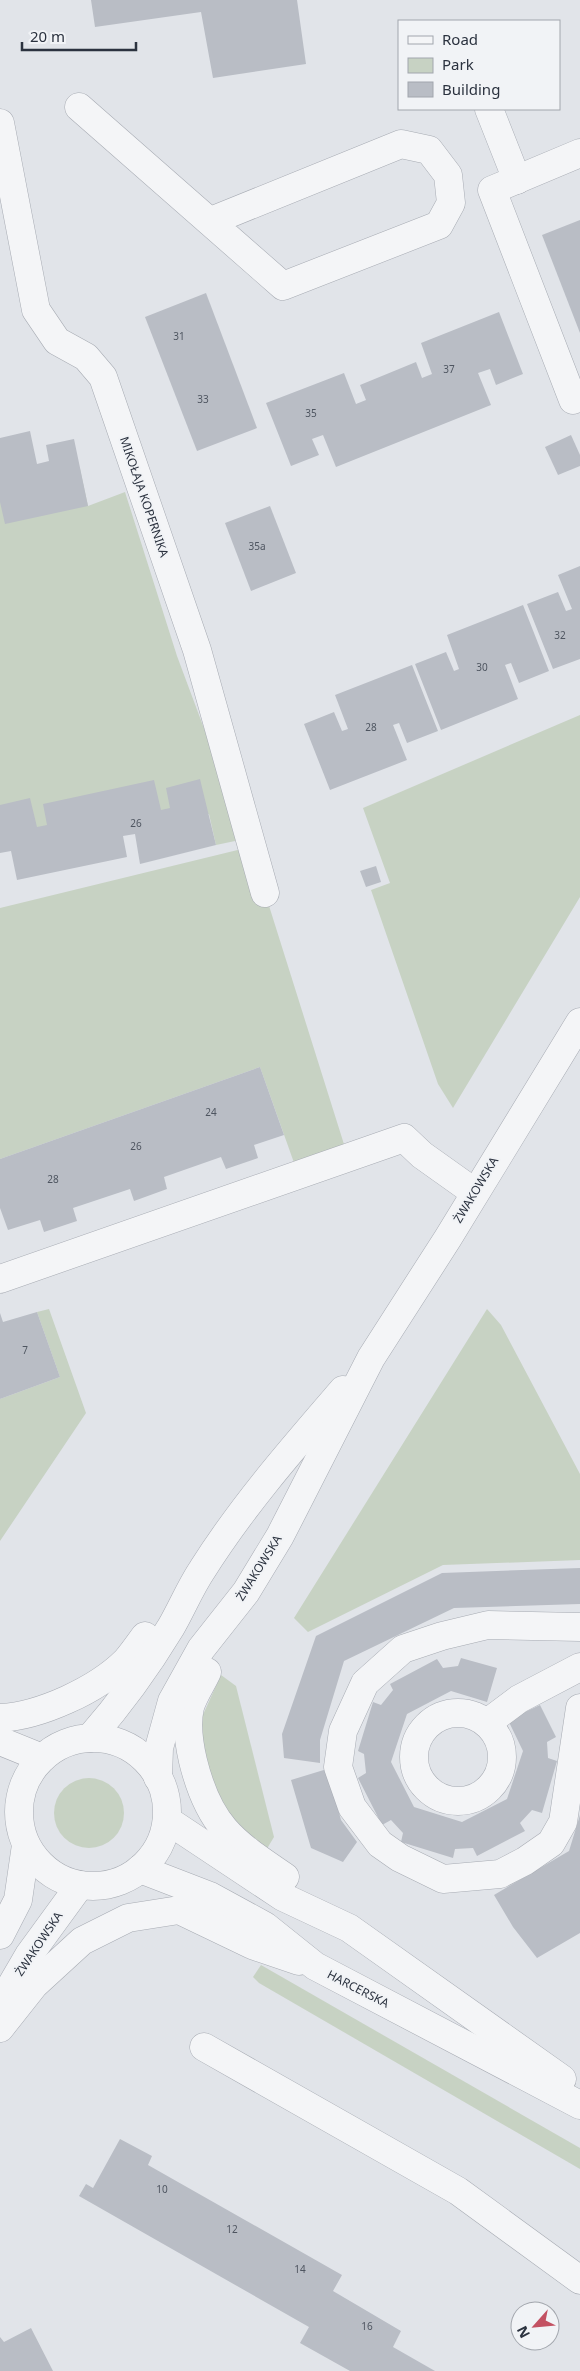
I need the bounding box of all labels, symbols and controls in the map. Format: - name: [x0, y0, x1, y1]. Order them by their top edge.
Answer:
- scale bar: [22, 20, 136, 52]
- legend: [398, 20, 560, 110]
- text: 20 m: [30, 26, 65, 46]
- text: Road: [442, 29, 478, 49]
- text: Park: [442, 54, 474, 74]
- text: Building: [442, 79, 500, 99]
- house number: 31: [173, 329, 185, 343]
- house number: 37: [443, 362, 455, 376]
- house number: 33: [197, 392, 209, 406]
- house number: 35: [305, 406, 317, 420]
- street label: MIKOŁAJA KOPERNIKA: [116, 434, 173, 560]
- house number: 35a: [248, 539, 266, 553]
- house number: 32: [554, 628, 566, 642]
- house number: 30: [476, 660, 488, 674]
- house number: 28: [365, 720, 377, 734]
- house number: 26: [130, 816, 142, 830]
- house number: 24: [205, 1105, 217, 1119]
- house number: 26: [130, 1139, 142, 1153]
- street label: ŻWAKOWSKA: [449, 1153, 502, 1226]
- house number: 28: [47, 1172, 59, 1186]
- house number: 7: [22, 1343, 28, 1357]
- street label: ŻWAKOWSKA: [232, 1531, 286, 1604]
- street label: ŻWAKOWSKA: [11, 1908, 67, 1979]
- street label: HARCERSKA: [324, 1966, 392, 2012]
- house number: 10: [156, 2182, 168, 2196]
- house number: 12: [226, 2222, 238, 2236]
- house number: 14: [294, 2262, 306, 2276]
- north arrow: [510, 2301, 560, 2351]
- house number: 16: [361, 2319, 373, 2333]
- text: N: [512, 2323, 534, 2342]

